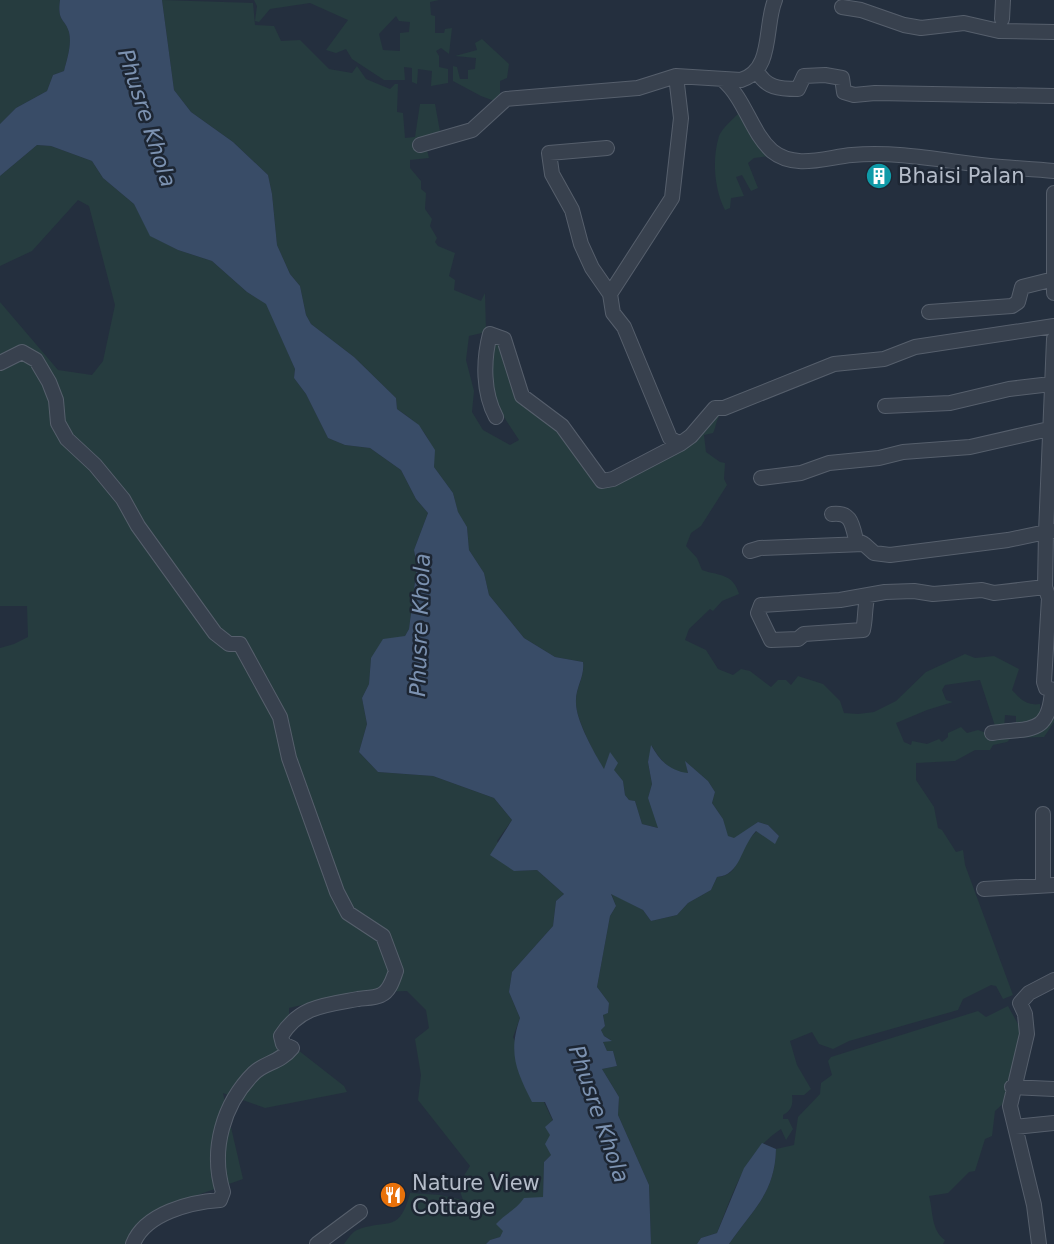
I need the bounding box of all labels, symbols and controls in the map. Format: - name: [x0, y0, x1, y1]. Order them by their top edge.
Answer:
- water label: Phusre Khola: [113, 46, 181, 190]
- building icon: Bhaisi Palan: [864, 161, 894, 191]
- place label: Bhaisi Palan: [898, 164, 1024, 188]
- water label: Phusre Khola: [405, 553, 435, 697]
- water label: Phusre Khola: [564, 1042, 634, 1186]
- place label: Nature View Cottage: [412, 1171, 540, 1219]
- restaurant icon: Nature View Cottage: [378, 1180, 408, 1210]

